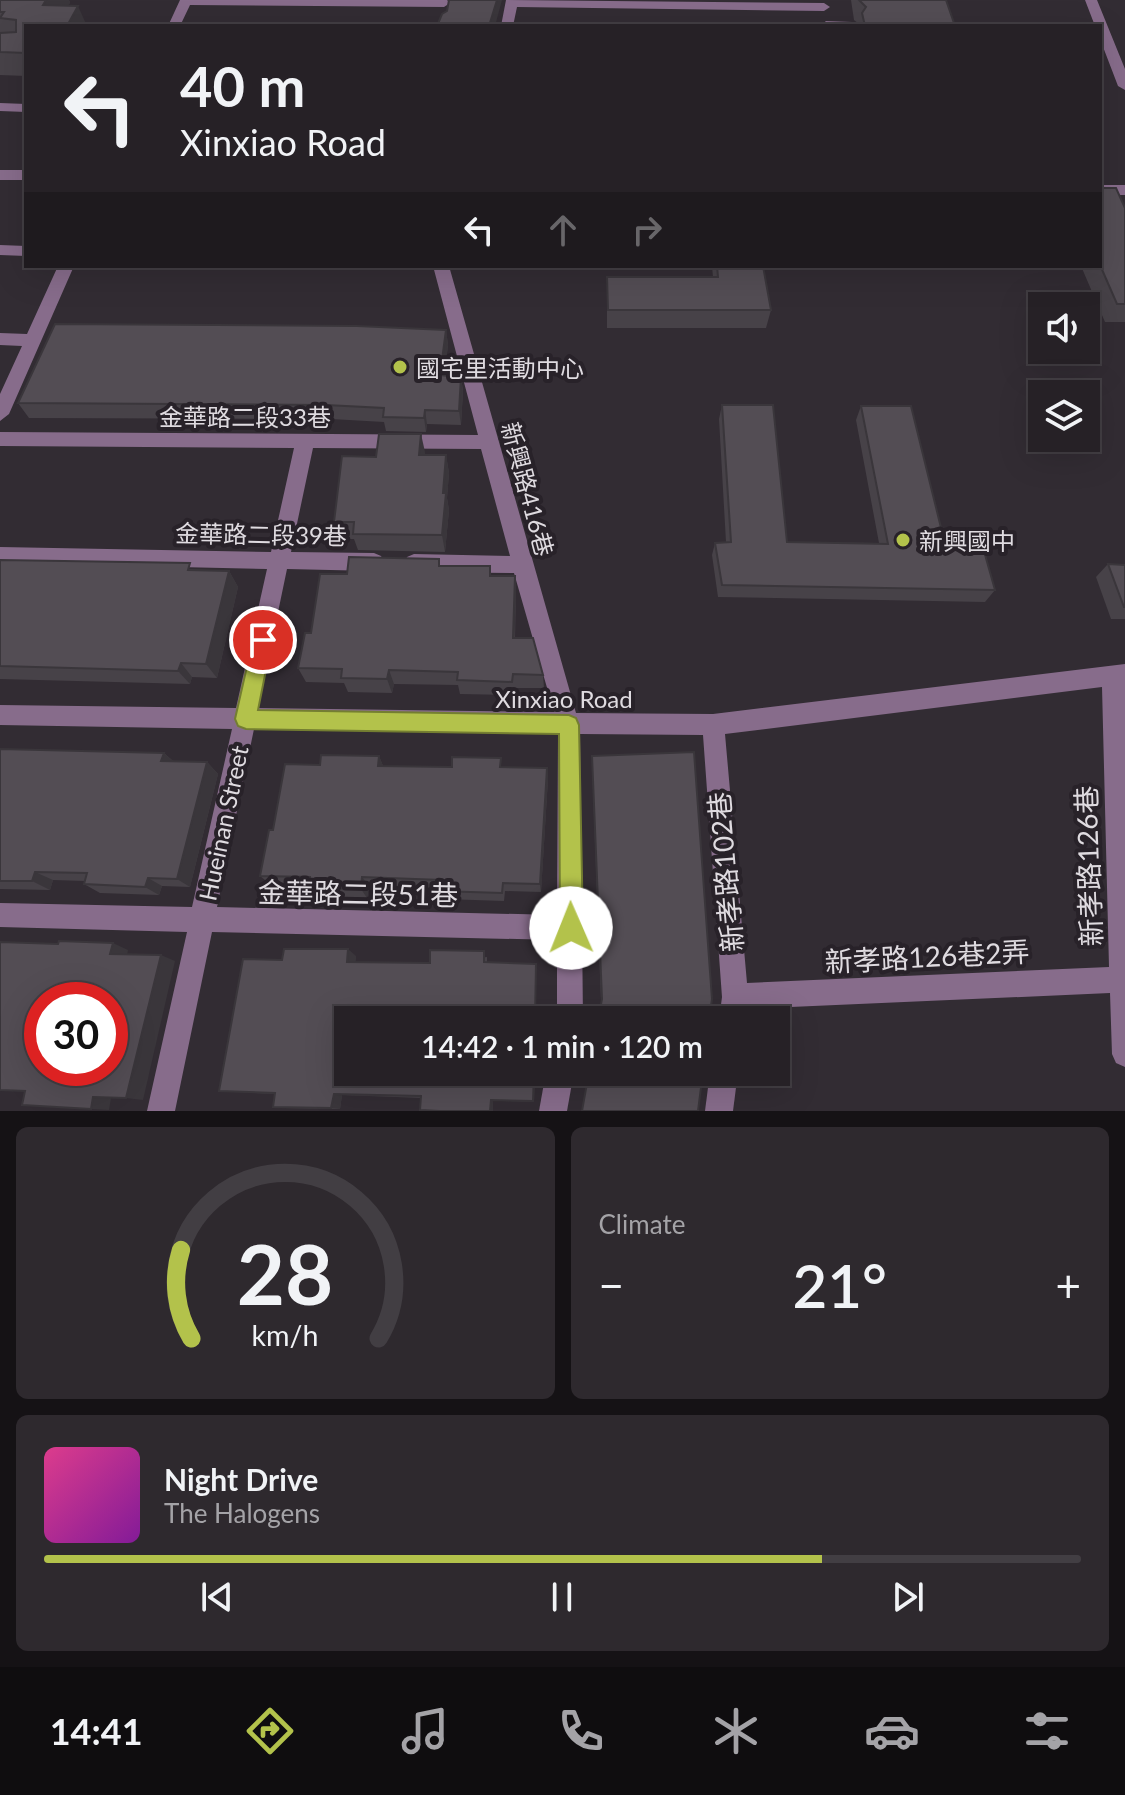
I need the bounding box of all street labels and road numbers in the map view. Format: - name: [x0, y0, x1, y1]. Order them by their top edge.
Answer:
- street label: 金華路二段33巷: [159, 402, 331, 431]
- street label: 新興路416巷: [496, 419, 560, 559]
- street label: 金華路二段39巷: [175, 518, 347, 550]
- street label: Xinxiao Road: [495, 684, 633, 713]
- street label: Hueinan Street: [192, 742, 254, 903]
- street label: 新孝路126巷: [1068, 785, 1108, 947]
- street label: 新孝路102巷: [701, 790, 749, 954]
- street label: 金華路二段51巷: [257, 874, 459, 912]
- street label: 新孝路126巷2弄: [824, 934, 1030, 978]

